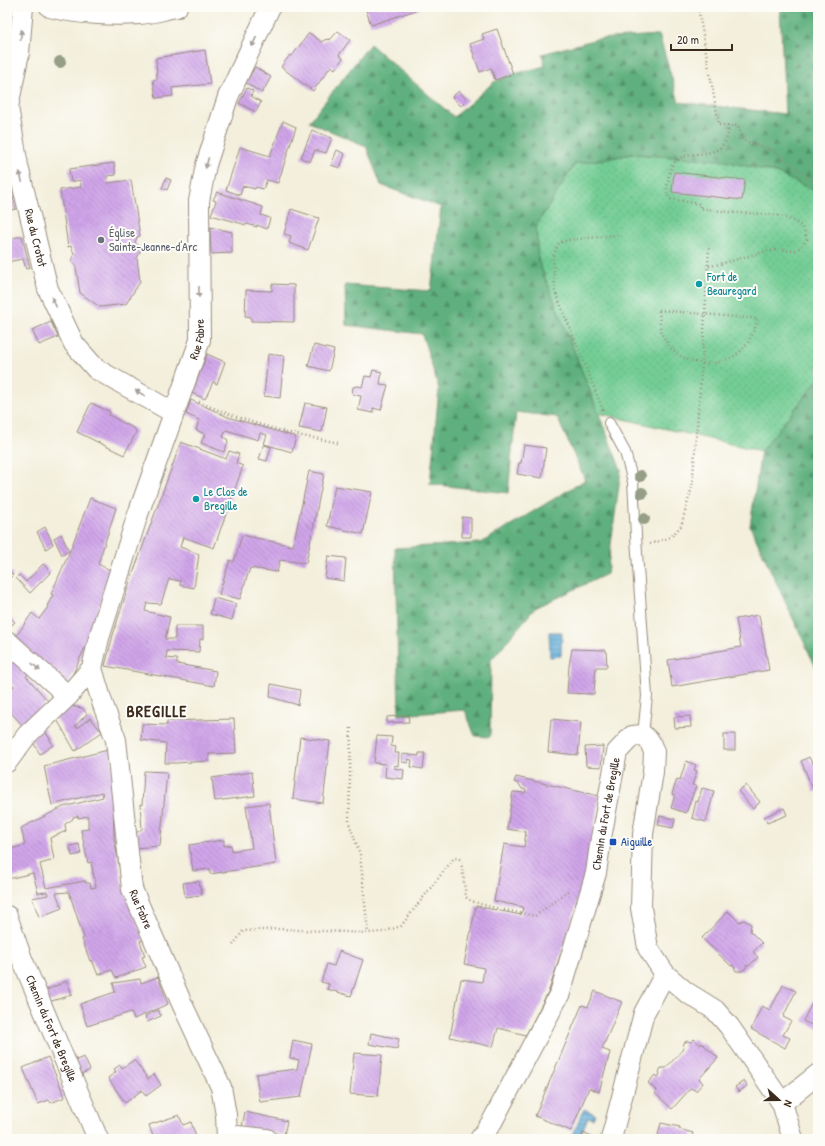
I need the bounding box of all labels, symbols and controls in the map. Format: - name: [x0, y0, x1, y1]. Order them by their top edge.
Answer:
- scale bar: [671, 26, 732, 52]
- one-way arrow: [17, 29, 24, 41]
- text: 20 m: [677, 31, 699, 48]
- one-way arrow: [251, 37, 257, 48]
- one-way arrow: [204, 158, 210, 170]
- one-way arrow: [17, 170, 23, 183]
- street label: Rue du Crotot: [21, 207, 51, 269]
- place label: Église Sainte-Jeanne-d'Arc: [109, 224, 198, 255]
- marker: Église Sainte-Jeanne-d'Arc: [96, 235, 106, 245]
- place label: Fort de Beauregard: [706, 268, 756, 299]
- marker: Fort de Beauregard: [694, 279, 704, 289]
- one-way arrow: [196, 286, 202, 299]
- one-way arrow: [51, 296, 57, 308]
- street label: Rue Fabre: [185, 319, 208, 362]
- one-way arrow: [134, 390, 146, 397]
- place label: Le Clos de Bregille: [204, 483, 248, 514]
- marker: Le Clos de Bregille: [191, 494, 201, 504]
- one-way arrow: [31, 662, 41, 671]
- district label: BREGILLE: [127, 700, 187, 722]
- street label: Chemin du Fort de Bregille: [587, 756, 624, 871]
- place label: Aiguille: [621, 833, 653, 850]
- marker: Aiguille: [608, 837, 618, 847]
- street label: Rue Fabre: [125, 887, 157, 932]
- street label: Chemin du Fort de Bregille: [22, 972, 82, 1085]
- north arrow: [759, 1080, 799, 1120]
- text: N: [781, 1098, 796, 1109]

